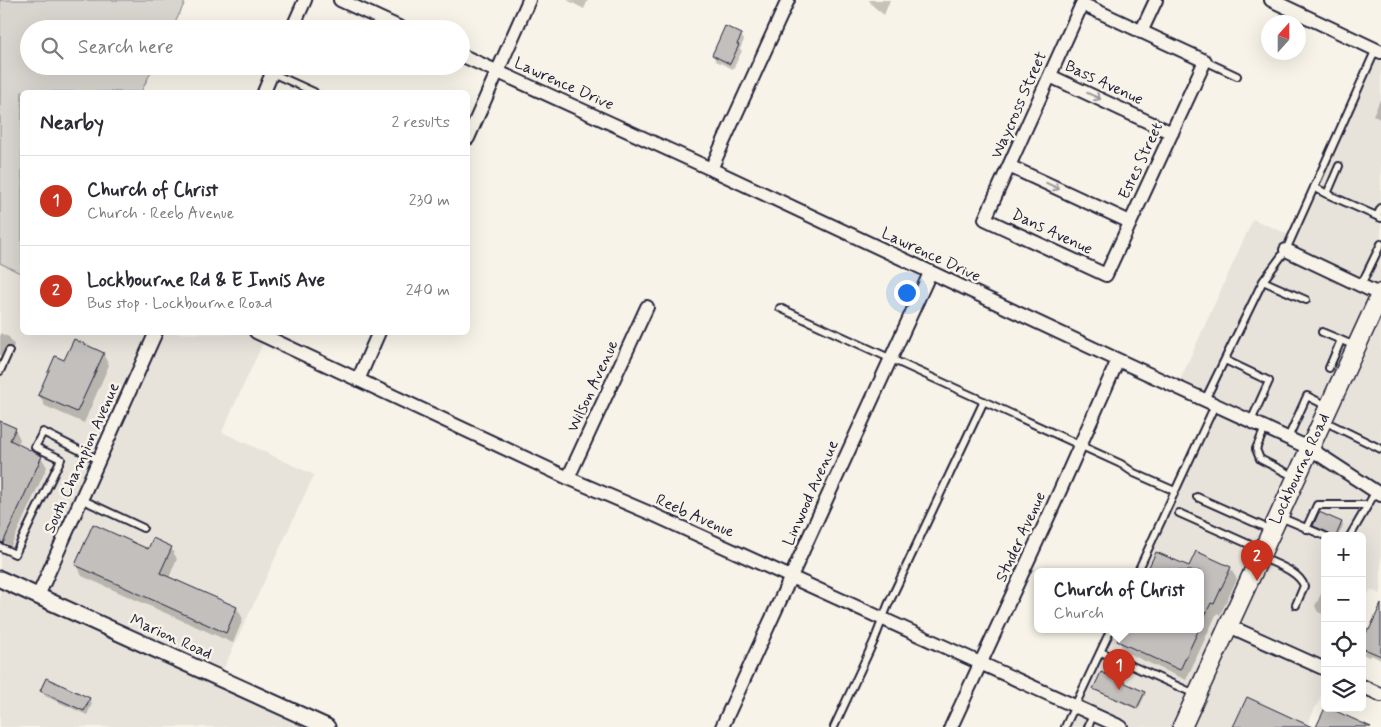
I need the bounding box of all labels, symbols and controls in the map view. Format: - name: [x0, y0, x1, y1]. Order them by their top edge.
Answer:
- north arrow: [1261, 15, 1306, 60]
- search box: [20, 20, 470, 75]
- icon: search: [38, 34, 66, 62]
- text: Search here: [78, 35, 174, 60]
- street label: Waycross Street: [986, 48, 1052, 162]
- street label: Lawrence Drive: [511, 53, 617, 115]
- street label: Bass Avenue: [1061, 56, 1147, 110]
- one-way arrow: [1086, 92, 1101, 102]
- text: Nearby: [40, 109, 104, 137]
- text: 2 results: [392, 112, 450, 133]
- street label: Estes Street: [1114, 119, 1168, 203]
- text: Church of Christ: [87, 178, 218, 203]
- one-way arrow: [1045, 182, 1060, 191]
- text: 1: [52, 190, 60, 211]
- text: 230 m: [409, 190, 450, 211]
- text: Church · Reeb Avenue: [87, 203, 234, 224]
- street label: Dans Avenue: [1008, 204, 1096, 260]
- street label: Lawrence Drive: [878, 223, 984, 287]
- text: Lockbourne Rd & E Innis Ave: [87, 268, 325, 293]
- text: 2: [52, 280, 60, 301]
- text: 240 m: [406, 280, 450, 301]
- your location: [894, 280, 920, 306]
- text: Bus stop · Lockbourne Road: [87, 293, 272, 314]
- street label: Wilson Avenue: [563, 336, 624, 435]
- street label: South Champion Avenue: [39, 379, 125, 537]
- street label: Lockbourne Road: [1265, 410, 1335, 528]
- street label: Linwood Avenue: [778, 437, 844, 549]
- street label: Studer Avenue: [991, 488, 1051, 586]
- street label: Reeb Avenue: [652, 489, 738, 543]
- map controls: [1321, 532, 1366, 712]
- button: +: [1321, 532, 1366, 577]
- pin: 2: [1241, 540, 1273, 581]
- popup: [1034, 568, 1204, 633]
- button: −: [1321, 577, 1366, 622]
- text: Church of Christ: [1053, 578, 1185, 603]
- text: Church: [1053, 603, 1104, 624]
- street label: Marion Road: [127, 610, 215, 664]
- button: locate: [1321, 622, 1366, 667]
- pin: 1: [1103, 649, 1135, 690]
- button: layers: [1321, 667, 1366, 712]

